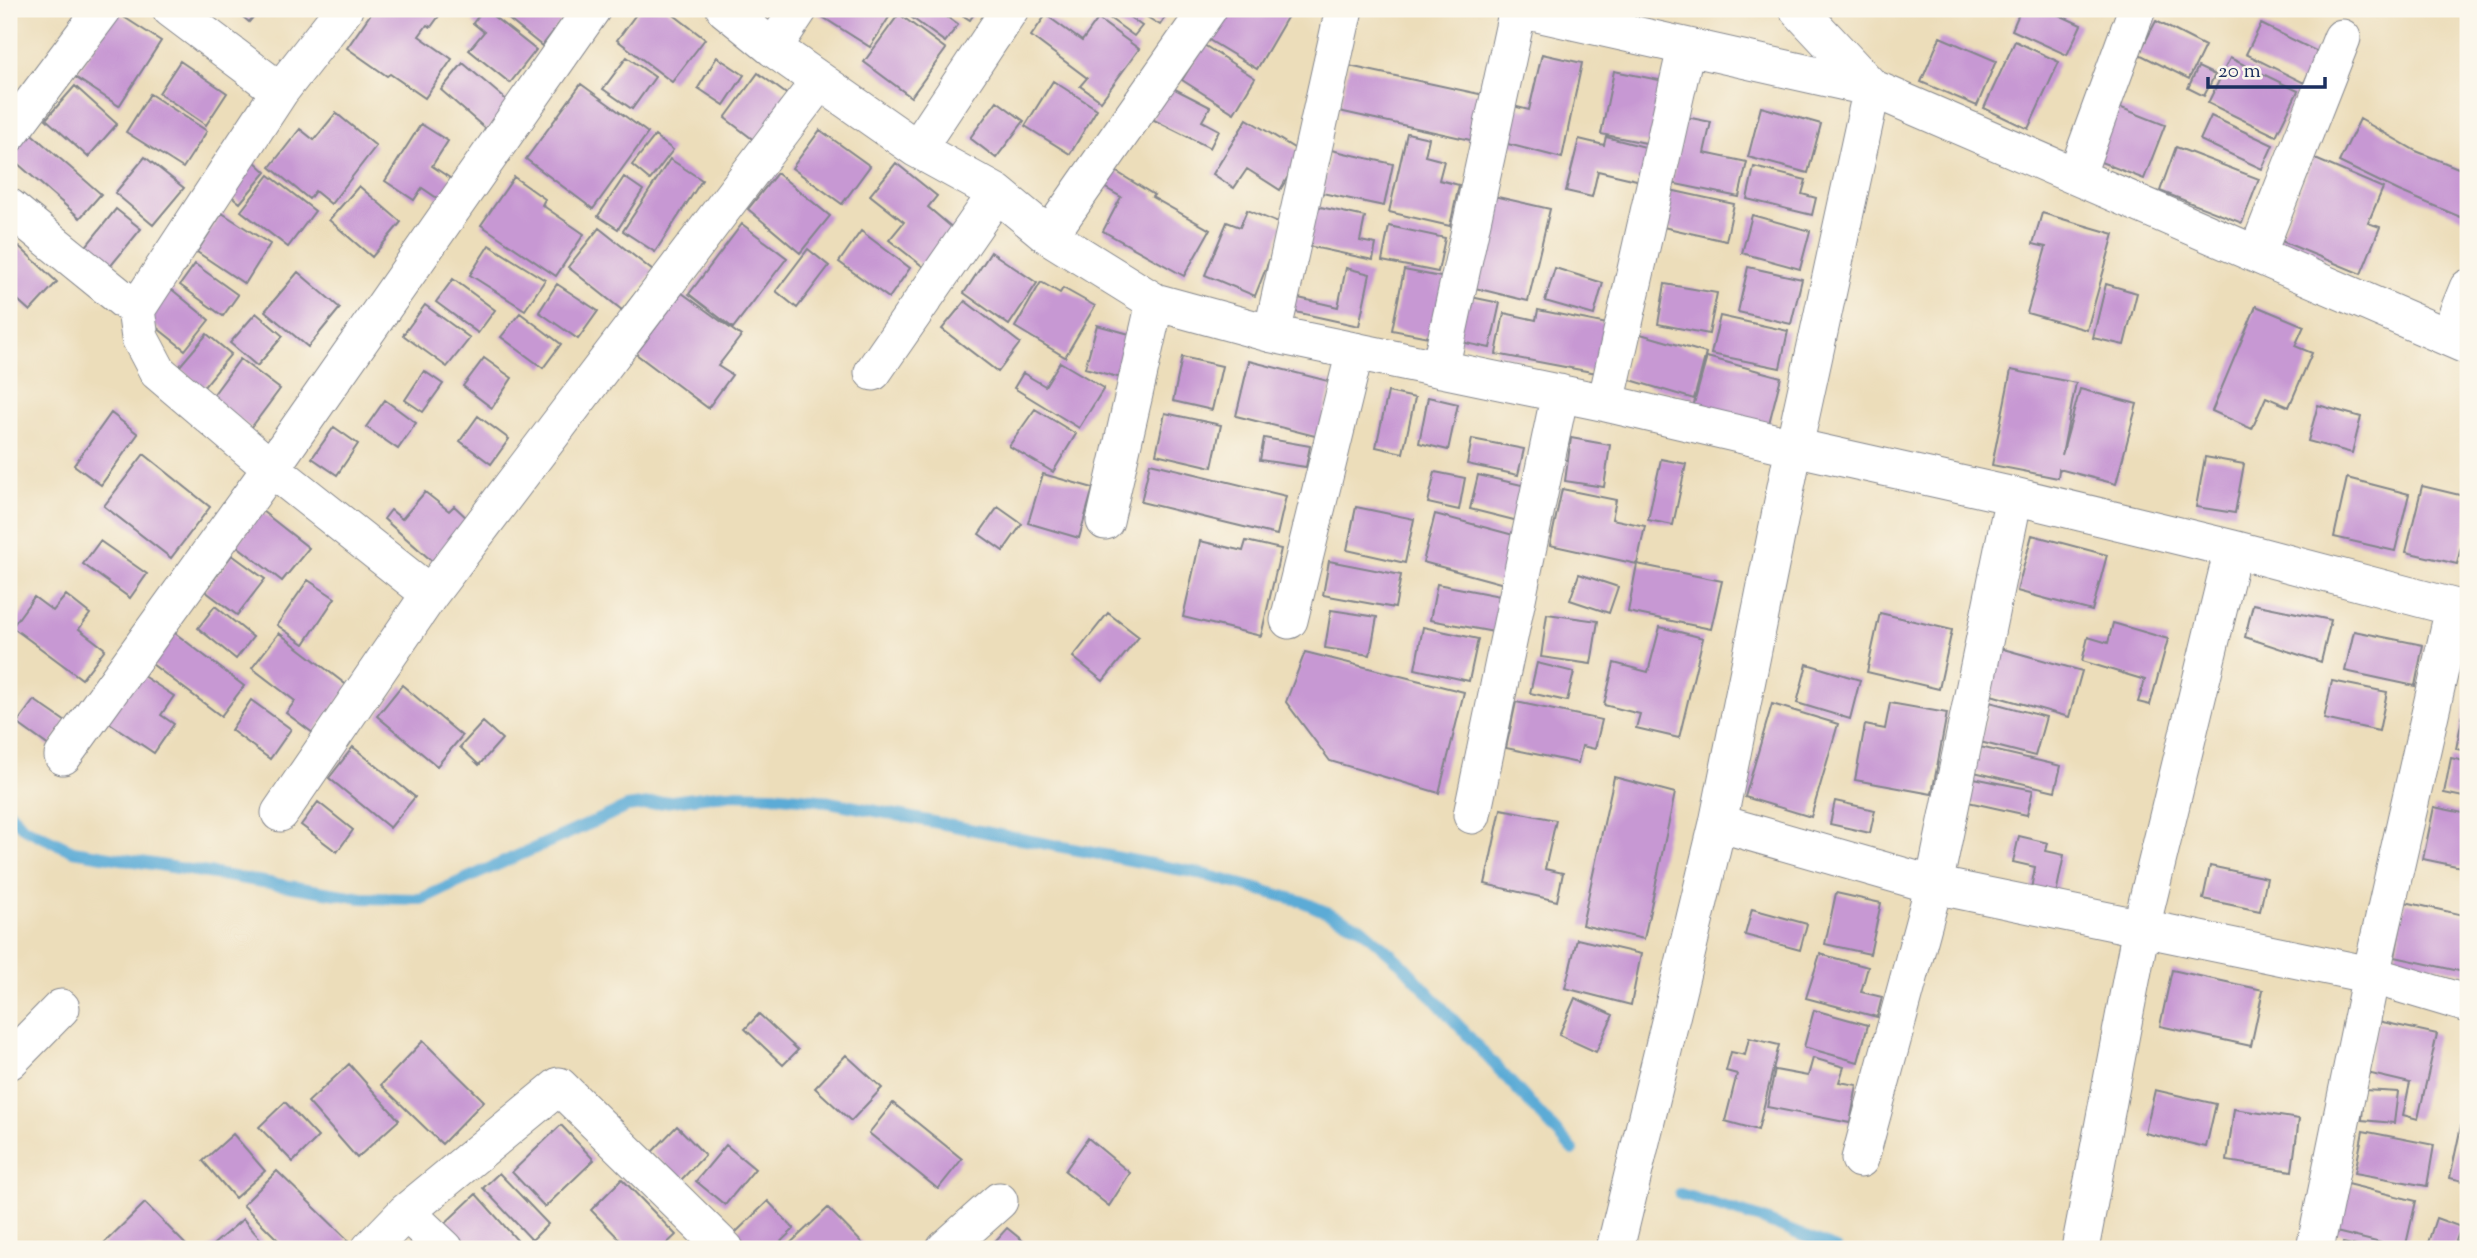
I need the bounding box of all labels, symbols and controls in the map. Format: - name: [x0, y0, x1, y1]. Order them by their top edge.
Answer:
- scale bar: [2208, 46, 2325, 90]
- text: 20 m: [2218, 57, 2261, 87]

